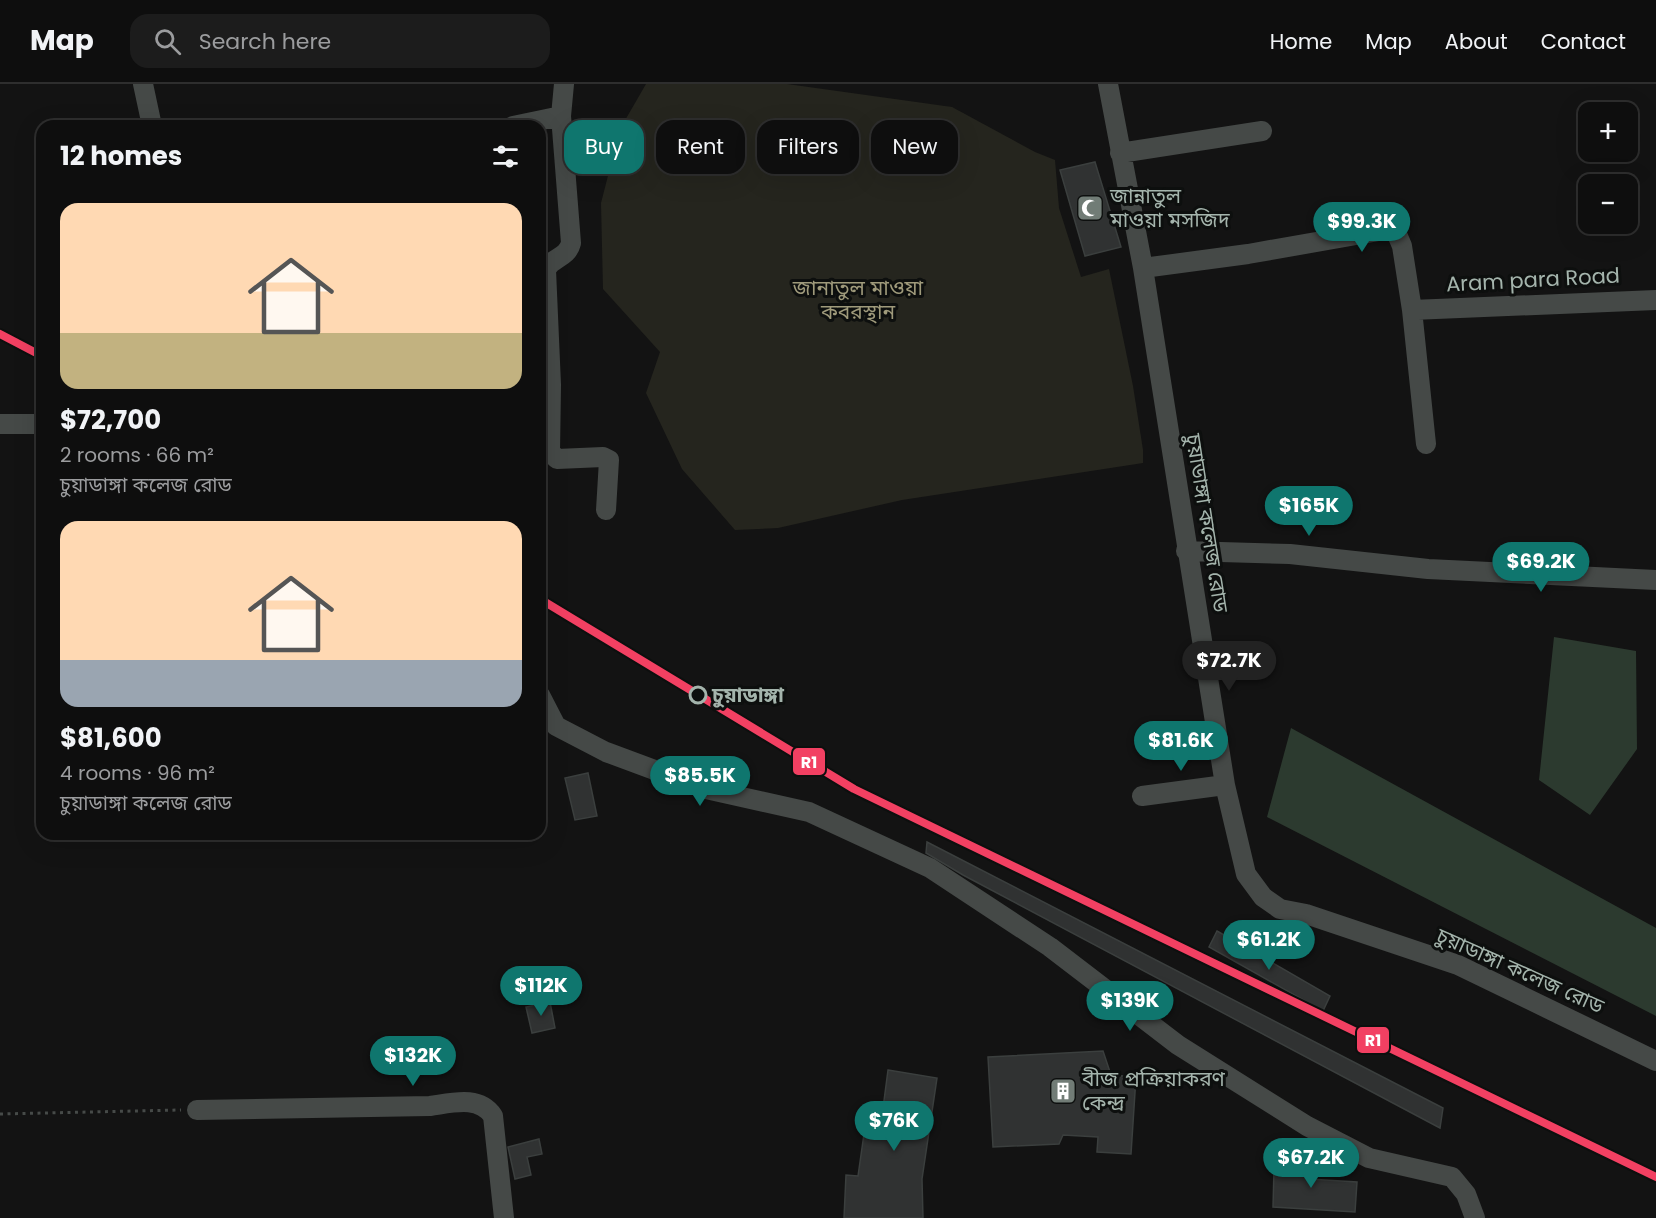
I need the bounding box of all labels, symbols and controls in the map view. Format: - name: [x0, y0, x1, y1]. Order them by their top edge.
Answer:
- search box: [130, 14, 550, 68]
- text: Map: [30, 21, 94, 60]
- icon: search: [151, 25, 184, 58]
- text: Search here: [199, 26, 331, 57]
- text: Home: [1270, 27, 1332, 56]
- text: Map: [1365, 27, 1412, 56]
- text: About: [1445, 27, 1508, 56]
- text: Contact: [1541, 27, 1626, 56]
- map controls: [1578, 102, 1638, 234]
- button: +: [1578, 102, 1638, 162]
- chip: Buy: [564, 120, 644, 174]
- chip: Rent: [656, 120, 745, 174]
- chip: Filters: [757, 120, 859, 174]
- chip: New: [871, 120, 958, 174]
- text: 12 homes: [60, 138, 182, 174]
- icon: filters: [489, 140, 522, 173]
- button: −: [1578, 174, 1638, 234]
- place label: জান্নাতুল মাওয়া মসজিদ: [1109, 181, 1230, 234]
- mosque icon: জান্নাতুল মাওয়া মসজিদ: [1075, 193, 1105, 223]
- pin: $99.3K: [1313, 202, 1411, 253]
- text: $99.3K: [1327, 207, 1397, 235]
- icon: home: [237, 242, 345, 350]
- street label: Aram para Road: [1445, 260, 1621, 299]
- park label: জানাতুল মাওয়া কবরস্থান: [792, 273, 924, 326]
- text: $72,700: [60, 402, 161, 438]
- street label: চুয়াডাঙ্গা কলেজ রোড: [1179, 431, 1236, 615]
- text: 2 rooms · 66 m²: [60, 441, 214, 469]
- text: চুয়াডাঙ্গা কলেজ রোড: [60, 471, 232, 499]
- pin: $165K: [1267, 486, 1351, 537]
- text: $165K: [1279, 491, 1339, 519]
- pin: $69.2K: [1492, 542, 1590, 593]
- text: $69.2K: [1506, 547, 1576, 575]
- icon: home: [237, 560, 345, 668]
- pin: $72.7K: [1180, 641, 1278, 692]
- text: $72.7K: [1196, 646, 1262, 674]
- place label: চুয়াডাঙ্গা: [711, 680, 785, 709]
- marker: চুয়াডাঙ্গা: [689, 686, 707, 704]
- text: $81,600: [60, 720, 162, 756]
- pin: $81.6K: [1132, 721, 1230, 772]
- text: $81.6K: [1148, 726, 1214, 754]
- line badge: R1: [792, 747, 826, 776]
- text: R1: [801, 751, 817, 774]
- pin: $85.5K: [651, 756, 749, 807]
- text: 4 rooms · 96 m²: [60, 759, 215, 787]
- text: $85.5K: [664, 761, 736, 789]
- text: চুয়াডাঙ্গা কলেজ রোড: [60, 789, 232, 817]
- pin: $61.2K: [1220, 920, 1318, 971]
- street label: চুয়াডাঙ্গা কলেজ রোড: [1431, 920, 1609, 1021]
- text: $61.2K: [1237, 925, 1301, 953]
- pin: $112K: [499, 966, 583, 1017]
- text: $112K: [514, 971, 568, 999]
- pin: $139K: [1088, 981, 1172, 1032]
- text: $139K: [1100, 986, 1160, 1014]
- line badge: R1: [1356, 1026, 1390, 1054]
- text: R1: [1365, 1029, 1381, 1052]
- pin: $132K: [371, 1036, 455, 1087]
- text: $132K: [384, 1041, 442, 1069]
- place label: বীজ প্রক্রিয়াকরণ কেন্দ্র: [1081, 1064, 1226, 1117]
- building icon: বীজ প্রক্রিয়াকরণ কেন্দ্র: [1048, 1076, 1078, 1106]
- pin: $76K: [858, 1101, 930, 1152]
- text: $76K: [869, 1106, 919, 1134]
- pin: $67.2K: [1262, 1138, 1360, 1189]
- text: $67.2K: [1277, 1143, 1345, 1171]

